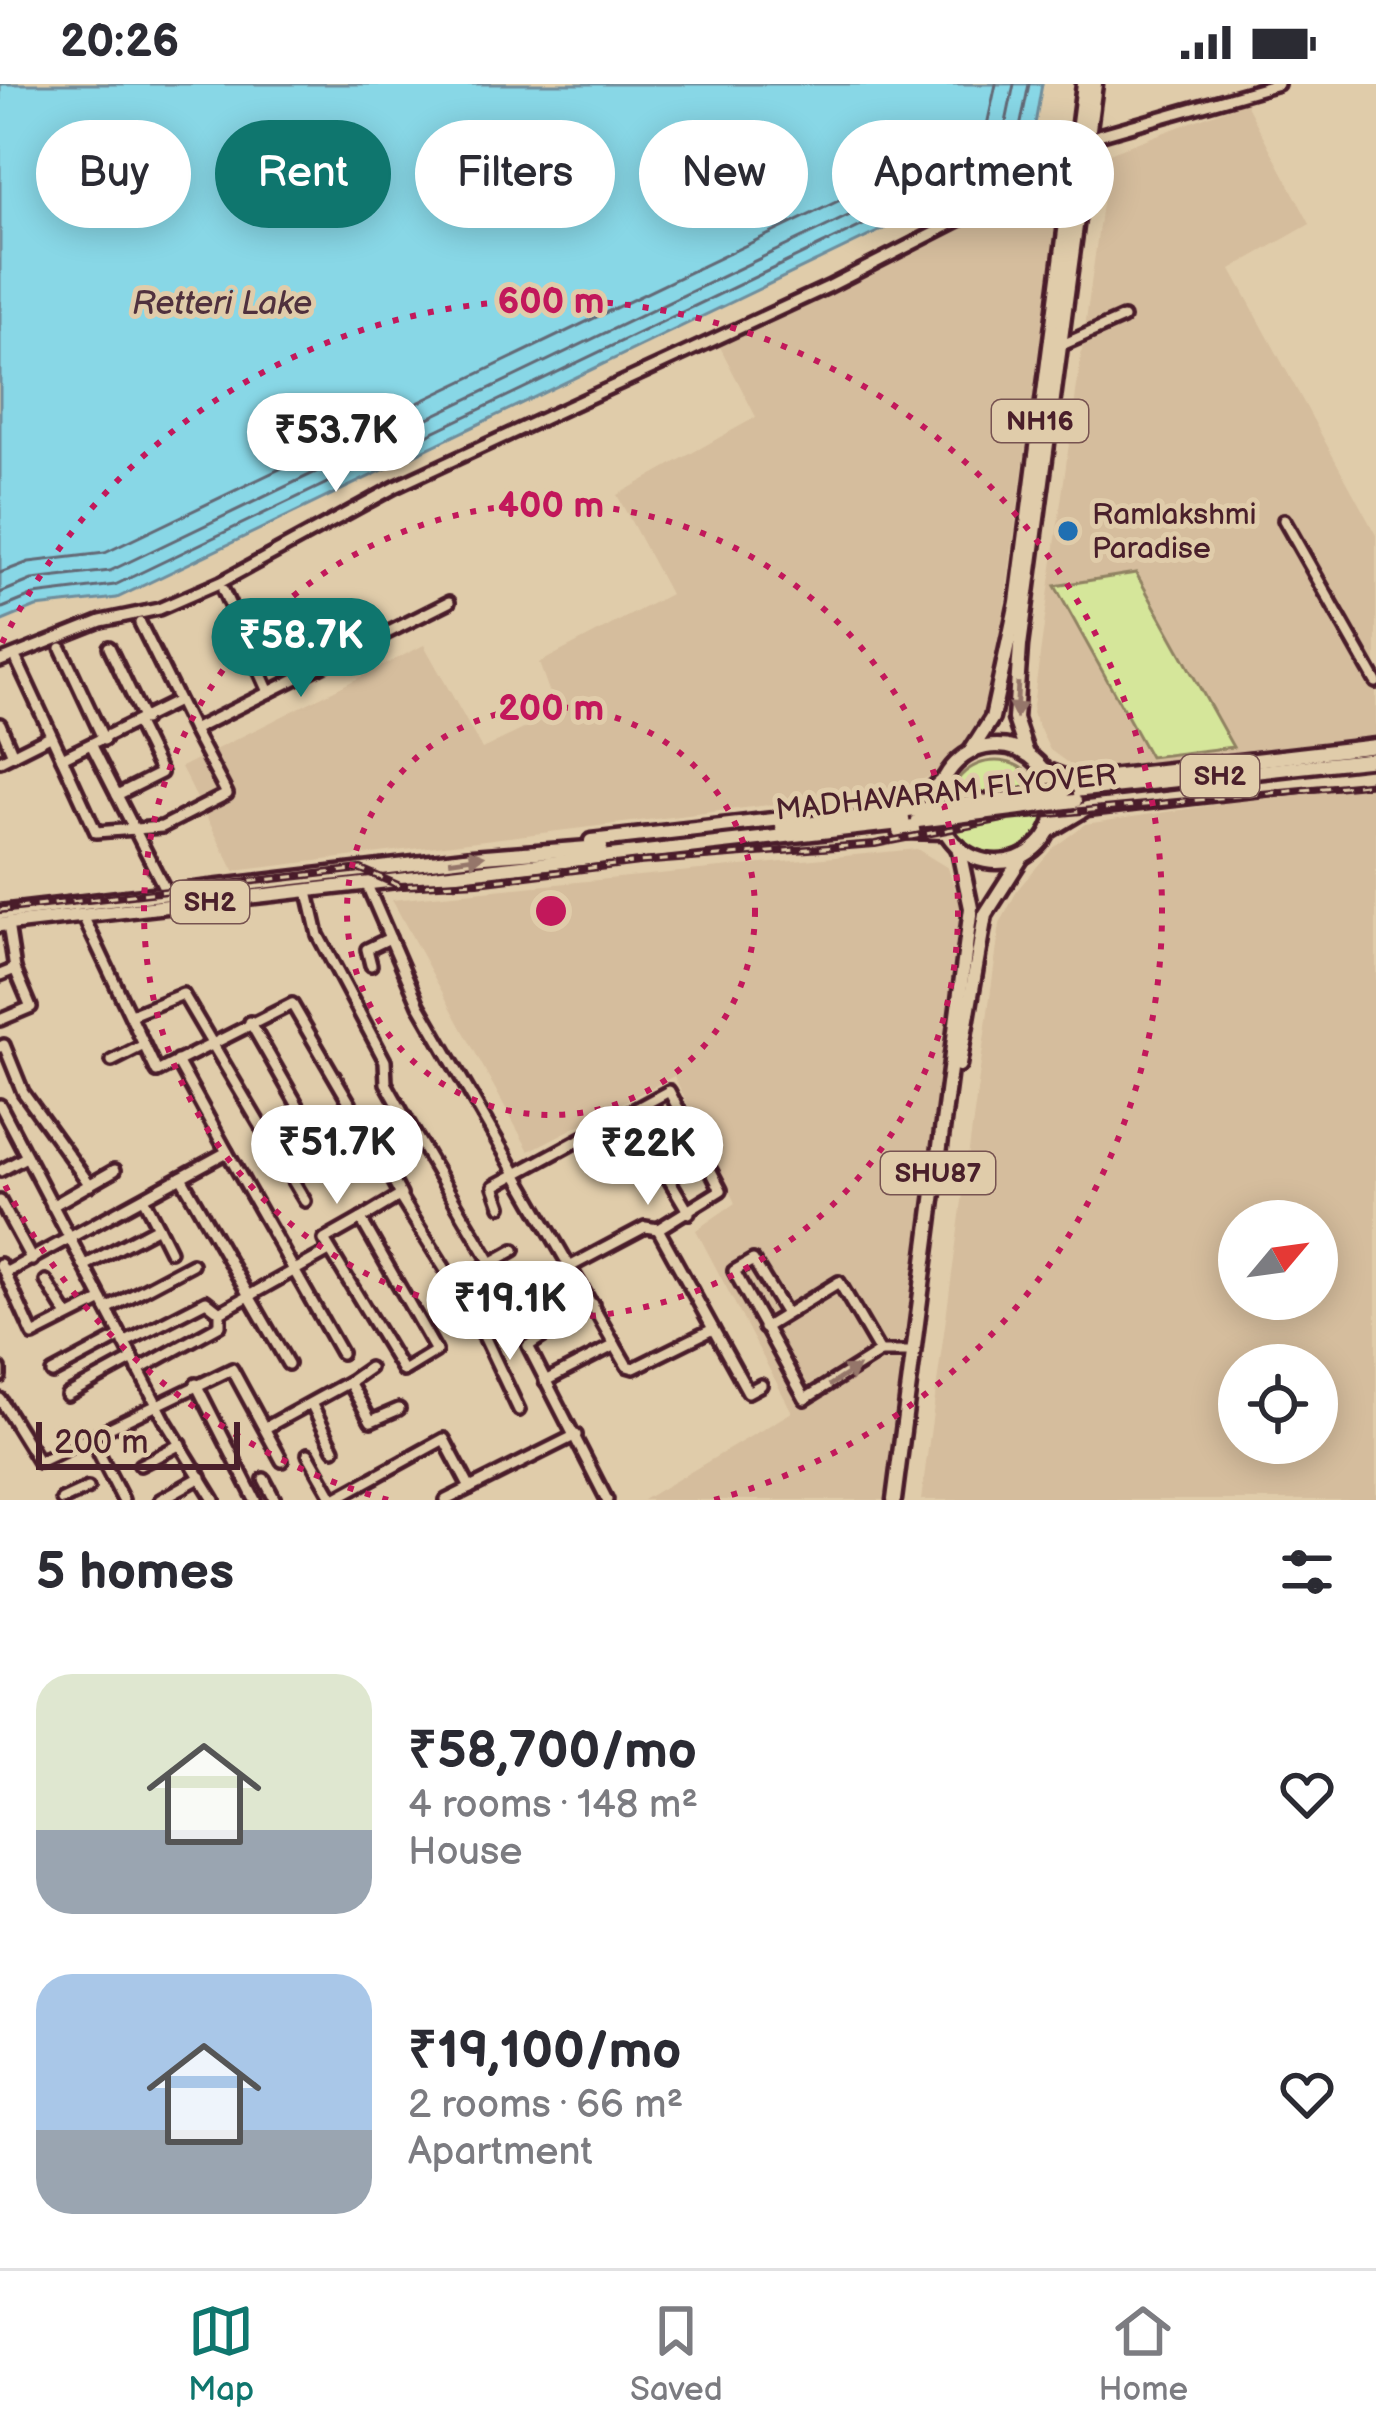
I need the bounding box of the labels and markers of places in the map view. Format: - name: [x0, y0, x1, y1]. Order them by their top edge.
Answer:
- pin: ₹53.7K: [238, 393, 434, 495]
- place label: Ramlakshmi Paradise: [1092, 497, 1257, 567]
- marker: Ramlakshmi Paradise: [1055, 518, 1081, 544]
- pin: ₹58.7K: [203, 598, 399, 700]
- centre of rings: [530, 890, 572, 932]
- pin: ₹51.7K: [239, 1105, 435, 1207]
- pin: ₹22K: [577, 1106, 719, 1208]
- pin: ₹19.1K: [412, 1261, 608, 1363]

